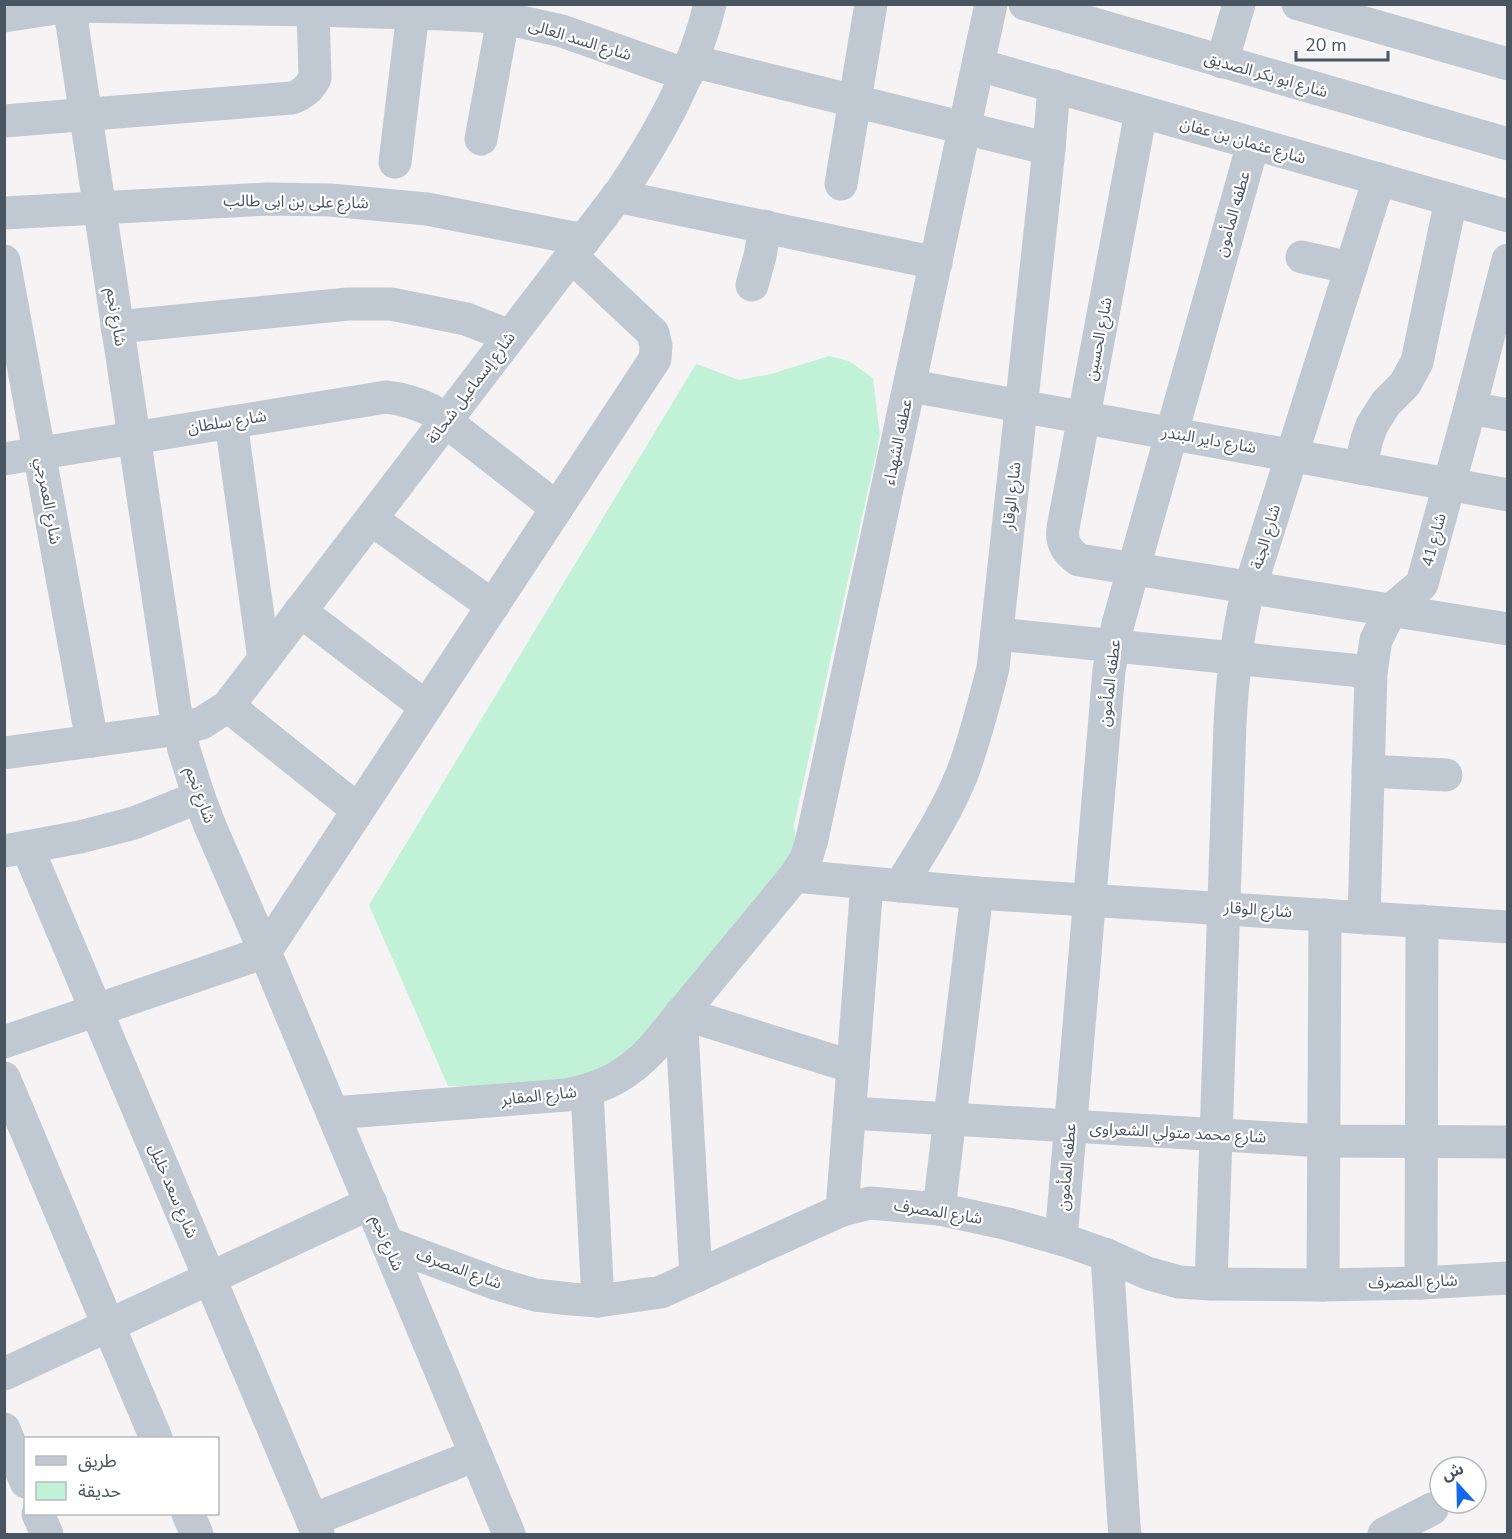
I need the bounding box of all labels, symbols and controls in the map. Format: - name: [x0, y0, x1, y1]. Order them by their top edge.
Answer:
- street label: شارع السد العالى: [526, 14, 634, 67]
- scale bar: [1296, 24, 1388, 62]
- text: 20 m: [1305, 33, 1347, 57]
- street label: شارع ابو بكر الصديق: [1201, 47, 1330, 104]
- street label: شارع عثمان بن عفان: [1177, 113, 1308, 170]
- street label: عطفه المأمون: [1210, 169, 1256, 259]
- street label: شارع على بن ابى طالب: [223, 190, 369, 215]
- street label: شارع نجم: [100, 286, 131, 348]
- street label: شارع الحسين: [1080, 295, 1119, 383]
- street label: شارع إسماعيل شحاتة: [422, 327, 521, 449]
- street label: عطفه الشهداء: [878, 397, 918, 487]
- street label: شارع سلطان: [186, 405, 268, 440]
- street label: شارع داير البندر: [1159, 421, 1258, 460]
- street label: شارع العمرجي: [29, 456, 66, 546]
- street label: شارع الوقار: [997, 461, 1028, 532]
- street label: شارع الجنة: [1246, 502, 1287, 572]
- street label: شارع 41: [1416, 511, 1453, 569]
- street label: عطفه المأمون: [1094, 638, 1126, 728]
- street label: شارع نجم: [179, 764, 220, 827]
- street label: شارع الوقار: [1222, 897, 1293, 924]
- street label: شارع المقابر: [499, 1081, 578, 1112]
- street label: شارع محمد متولي الشعراوى: [1089, 1117, 1267, 1150]
- street label: عطفه المأمون: [1052, 1122, 1082, 1212]
- street label: شارع سعد خليل: [142, 1140, 203, 1242]
- street label: شارع المصرف: [892, 1194, 984, 1231]
- street label: شارع نجم: [364, 1212, 409, 1275]
- street label: شارع المصرف: [413, 1243, 505, 1296]
- street label: شارع المصرف: [1368, 1269, 1458, 1296]
- legend: [24, 1437, 219, 1515]
- text: طريق: [78, 1449, 117, 1473]
- north arrow: [1428, 1455, 1488, 1515]
- text: ش: [1438, 1458, 1467, 1486]
- text: حديقة: [78, 1479, 121, 1503]

